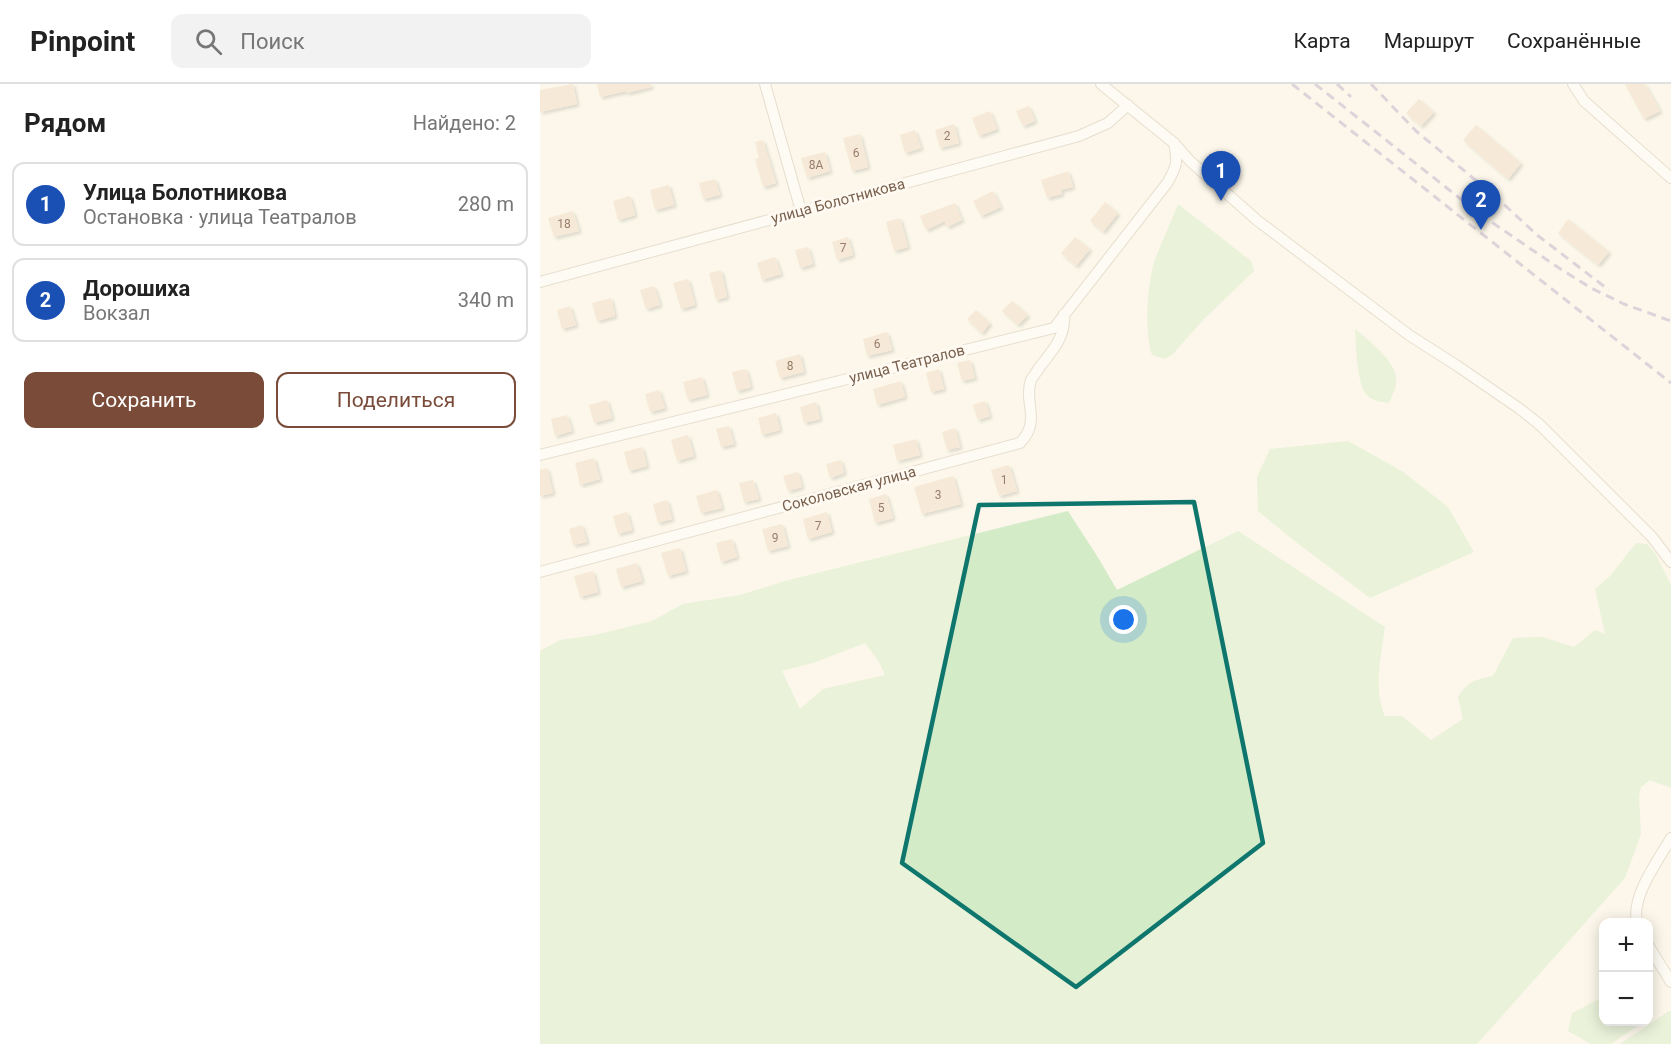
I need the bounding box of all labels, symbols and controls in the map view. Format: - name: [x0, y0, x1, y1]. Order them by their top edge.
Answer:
- search box: [171, 14, 591, 68]
- text: Pinpoint: [30, 25, 135, 58]
- icon: search: [192, 25, 225, 58]
- text: Поиск: [240, 29, 305, 54]
- text: Карта: [1294, 29, 1351, 53]
- text: Маршрут: [1384, 29, 1474, 53]
- text: Сохранённые: [1507, 29, 1641, 53]
- text: Рядом: [24, 108, 106, 138]
- text: Найдено: 2: [413, 111, 516, 135]
- house number: 2: [944, 129, 951, 143]
- house number: 6: [853, 146, 860, 160]
- pin: 1: [1202, 152, 1240, 201]
- house number: 8А: [809, 158, 823, 172]
- street label: улица Болотникова: [769, 174, 907, 228]
- text: Улица Болотникова: [83, 180, 287, 205]
- pin: 2: [1462, 180, 1500, 230]
- text: 1: [40, 192, 51, 216]
- text: 280 m: [458, 192, 514, 216]
- text: Остановка · улица Театралов: [83, 205, 357, 229]
- house number: 18: [557, 217, 571, 231]
- house number: 7: [840, 241, 847, 255]
- text: Дорошиха: [83, 276, 190, 301]
- text: 2: [40, 288, 51, 312]
- text: 340 m: [458, 288, 514, 312]
- text: Вокзал: [83, 301, 150, 325]
- house number: 6: [874, 337, 881, 351]
- street label: улица Театралов: [847, 341, 967, 387]
- house number: 8: [787, 359, 794, 373]
- button: Сохранить: [24, 372, 264, 428]
- button: Поделиться: [276, 372, 516, 428]
- street label: Соколовская улица: [780, 462, 918, 516]
- house number: 1: [1001, 473, 1007, 487]
- house number: 3: [935, 488, 941, 502]
- house number: 5: [878, 501, 885, 515]
- house number: 7: [815, 519, 822, 533]
- house number: 9: [772, 531, 778, 545]
- your location: [1109, 605, 1138, 634]
- map controls: [1599, 918, 1653, 1026]
- button: +: [1599, 918, 1653, 972]
- button: −: [1599, 972, 1653, 1026]

